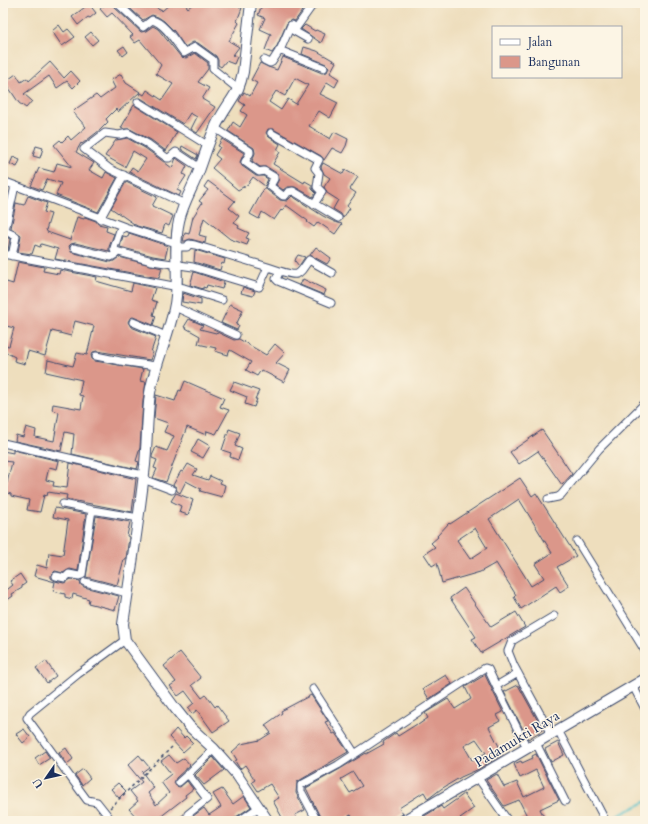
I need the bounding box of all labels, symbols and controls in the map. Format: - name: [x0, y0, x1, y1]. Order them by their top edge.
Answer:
- legend: [492, 26, 622, 78]
- text: Jalan: [526, 34, 552, 50]
- text: Bangunan: [528, 54, 580, 70]
- street label: Padamukti Raya: [471, 706, 563, 772]
- north arrow: [26, 758, 66, 798]
- text: U: [29, 775, 47, 791]

